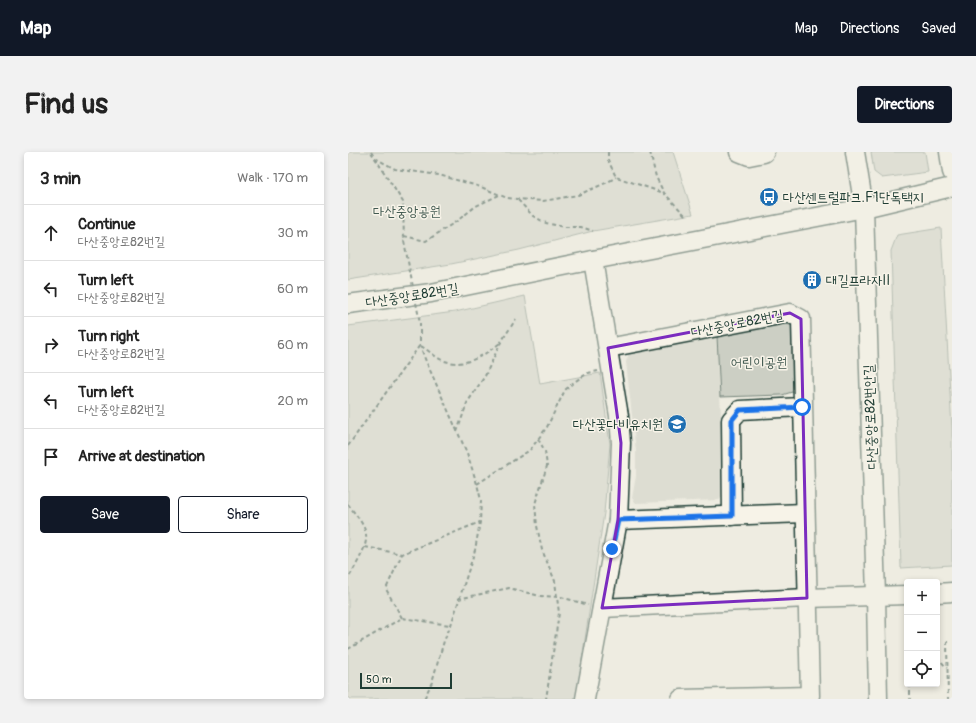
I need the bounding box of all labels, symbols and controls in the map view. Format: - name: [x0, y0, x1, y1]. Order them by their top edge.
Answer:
- text: Map: [20, 16, 51, 40]
- text: Map: [795, 20, 818, 37]
- text: Directions: [840, 20, 899, 37]
- text: Saved: [921, 20, 956, 37]
- button: Directions: [857, 86, 952, 123]
- text: Find us: [24, 87, 108, 122]
- text: 3 min: [40, 168, 81, 189]
- text: Walk · 170 m: [237, 170, 308, 186]
- bus stop icon: 다산센트럴파크.F1단독택지: [758, 186, 780, 208]
- place label: 다산센트럴파크.F1단독택지: [783, 189, 924, 206]
- park label: 다산중앙공원: [373, 203, 441, 220]
- text: Continue: [78, 215, 136, 234]
- icon: ahead: [40, 222, 62, 244]
- text: 30 m: [278, 225, 308, 241]
- text: 다산중앙로82번길: [78, 234, 165, 250]
- building icon: 대길프라자II: [801, 269, 823, 291]
- text: Turn left: [78, 271, 134, 290]
- place label: 대길프라자II: [826, 272, 890, 289]
- icon: left: [40, 278, 62, 300]
- street label: 다산중앙로82번길: [364, 280, 460, 311]
- text: 60 m: [277, 281, 308, 297]
- text: 다산중앙로82번길: [78, 290, 165, 306]
- street label: 다산중앙로82번길: [689, 306, 785, 341]
- text: Turn right: [78, 327, 139, 346]
- icon: right: [40, 334, 62, 356]
- text: 60 m: [277, 337, 308, 353]
- text: 다산중앙로82번길: [78, 346, 165, 362]
- park label: 어린이공원: [731, 354, 787, 371]
- street label: 다산중앙로82번안길: [860, 363, 881, 470]
- text: Turn left: [78, 383, 134, 402]
- icon: left: [40, 390, 62, 412]
- text: 20 m: [277, 393, 308, 409]
- route start: [793, 398, 811, 416]
- text: 다산중앙로82번길: [78, 402, 165, 418]
- school or university icon: 다산꽃다비유치원: [666, 413, 688, 435]
- place label: 다산꽃다비유치원: [573, 416, 663, 433]
- icon: arrive: [40, 446, 62, 468]
- text: Arrive at destination: [78, 447, 205, 466]
- button: Save: [40, 496, 170, 533]
- button: Share: [178, 496, 308, 533]
- route end: [603, 540, 621, 558]
- map controls: [904, 579, 940, 687]
- button: +: [904, 579, 940, 615]
- button: −: [904, 615, 940, 651]
- button: locate: [904, 651, 940, 687]
- scale bar: [360, 671, 452, 690]
- text: 50 m: [366, 673, 392, 686]

